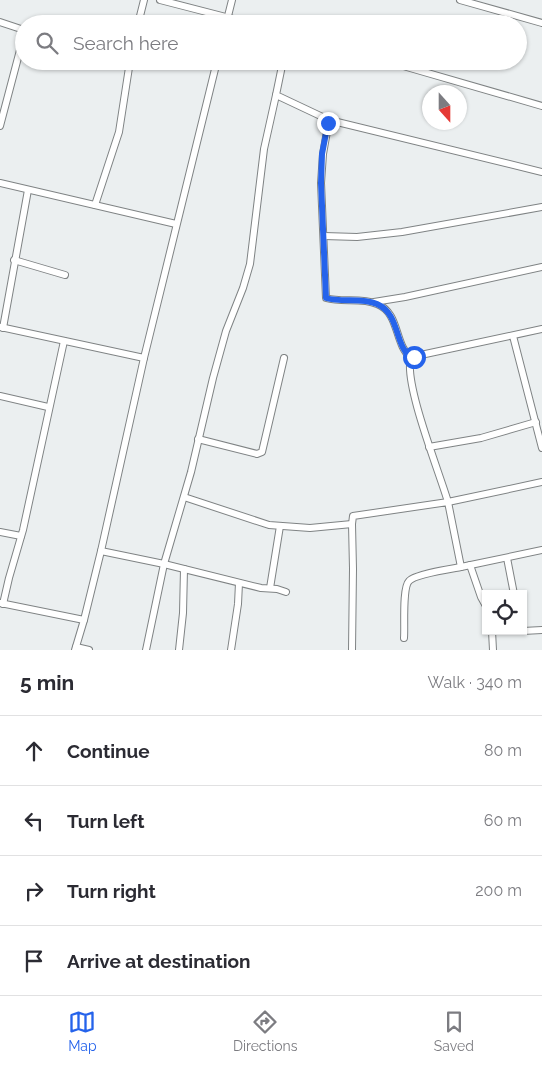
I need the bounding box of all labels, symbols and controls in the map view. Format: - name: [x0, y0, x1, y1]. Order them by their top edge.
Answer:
- search box: [15, 15, 527, 70]
- icon: search: [33, 29, 61, 57]
- text: Search here: [73, 32, 179, 54]
- north arrow: [422, 85, 467, 130]
- route end: [317, 112, 340, 135]
- route start: [403, 346, 426, 369]
- map controls: [482, 590, 527, 635]
- button: locate: [482, 590, 527, 635]
- text: 5 min: [20, 670, 74, 695]
- text: Walk · 340 m: [428, 673, 522, 692]
- icon: ahead: [20, 737, 48, 765]
- text: Continue: [67, 740, 150, 762]
- text: 80 m: [484, 741, 522, 760]
- icon: left: [20, 807, 48, 835]
- text: Turn left: [67, 810, 144, 832]
- text: 60 m: [484, 811, 522, 830]
- icon: right: [20, 877, 48, 905]
- text: Turn right: [67, 880, 156, 902]
- text: 200 m: [475, 881, 522, 900]
- icon: arrive: [20, 947, 48, 975]
- text: Arrive at destination: [67, 950, 251, 972]
- tab: Map: [68, 1008, 97, 1054]
- tab: Directions: [233, 1008, 298, 1054]
- tab: Saved: [434, 1008, 474, 1054]

